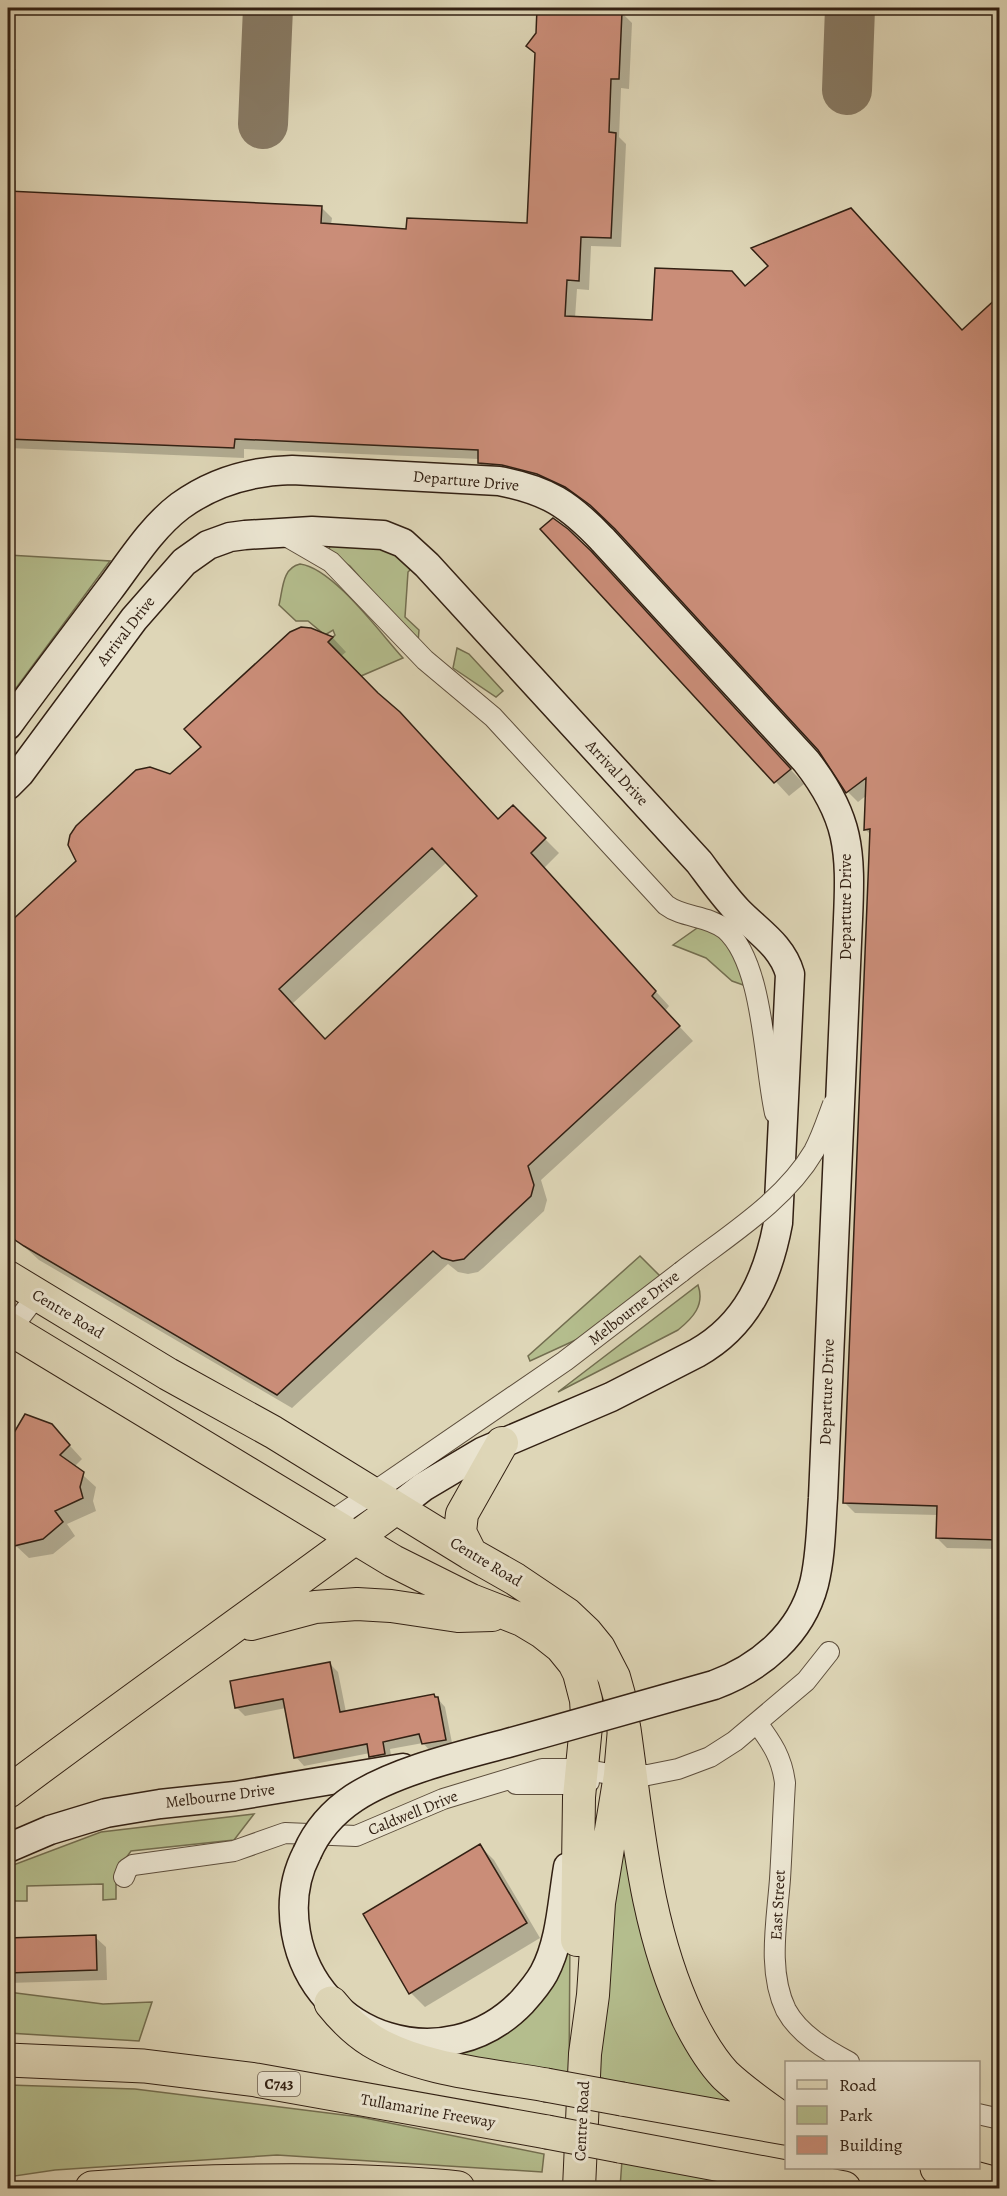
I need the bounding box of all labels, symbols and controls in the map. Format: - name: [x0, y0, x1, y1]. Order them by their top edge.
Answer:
- street label: Departure Drive: [412, 465, 520, 497]
- street label: Arrival Drive: [91, 591, 160, 671]
- street label: Arrival Drive: [580, 734, 653, 811]
- street label: Departure Drive: [835, 854, 857, 960]
- street label: Melbourne Drive: [584, 1265, 684, 1351]
- street label: Centre Road: [28, 1284, 109, 1344]
- street label: Departure Drive: [814, 1338, 840, 1446]
- street label: Centre Road: [446, 1532, 527, 1592]
- street label: Melbourne Drive: [164, 1778, 276, 1814]
- street label: Caldwell Drive: [365, 1785, 461, 1841]
- street label: East Street: [765, 1869, 791, 1941]
- legend: [785, 2061, 980, 2169]
- road number: C743: [258, 2072, 300, 2096]
- text: Road: [839, 2073, 877, 2097]
- street label: Centre Road: [569, 2080, 595, 2162]
- street label: Tullamarine Freeway: [359, 2088, 498, 2134]
- text: Park: [839, 2103, 873, 2127]
- text: Building: [839, 2133, 903, 2157]

